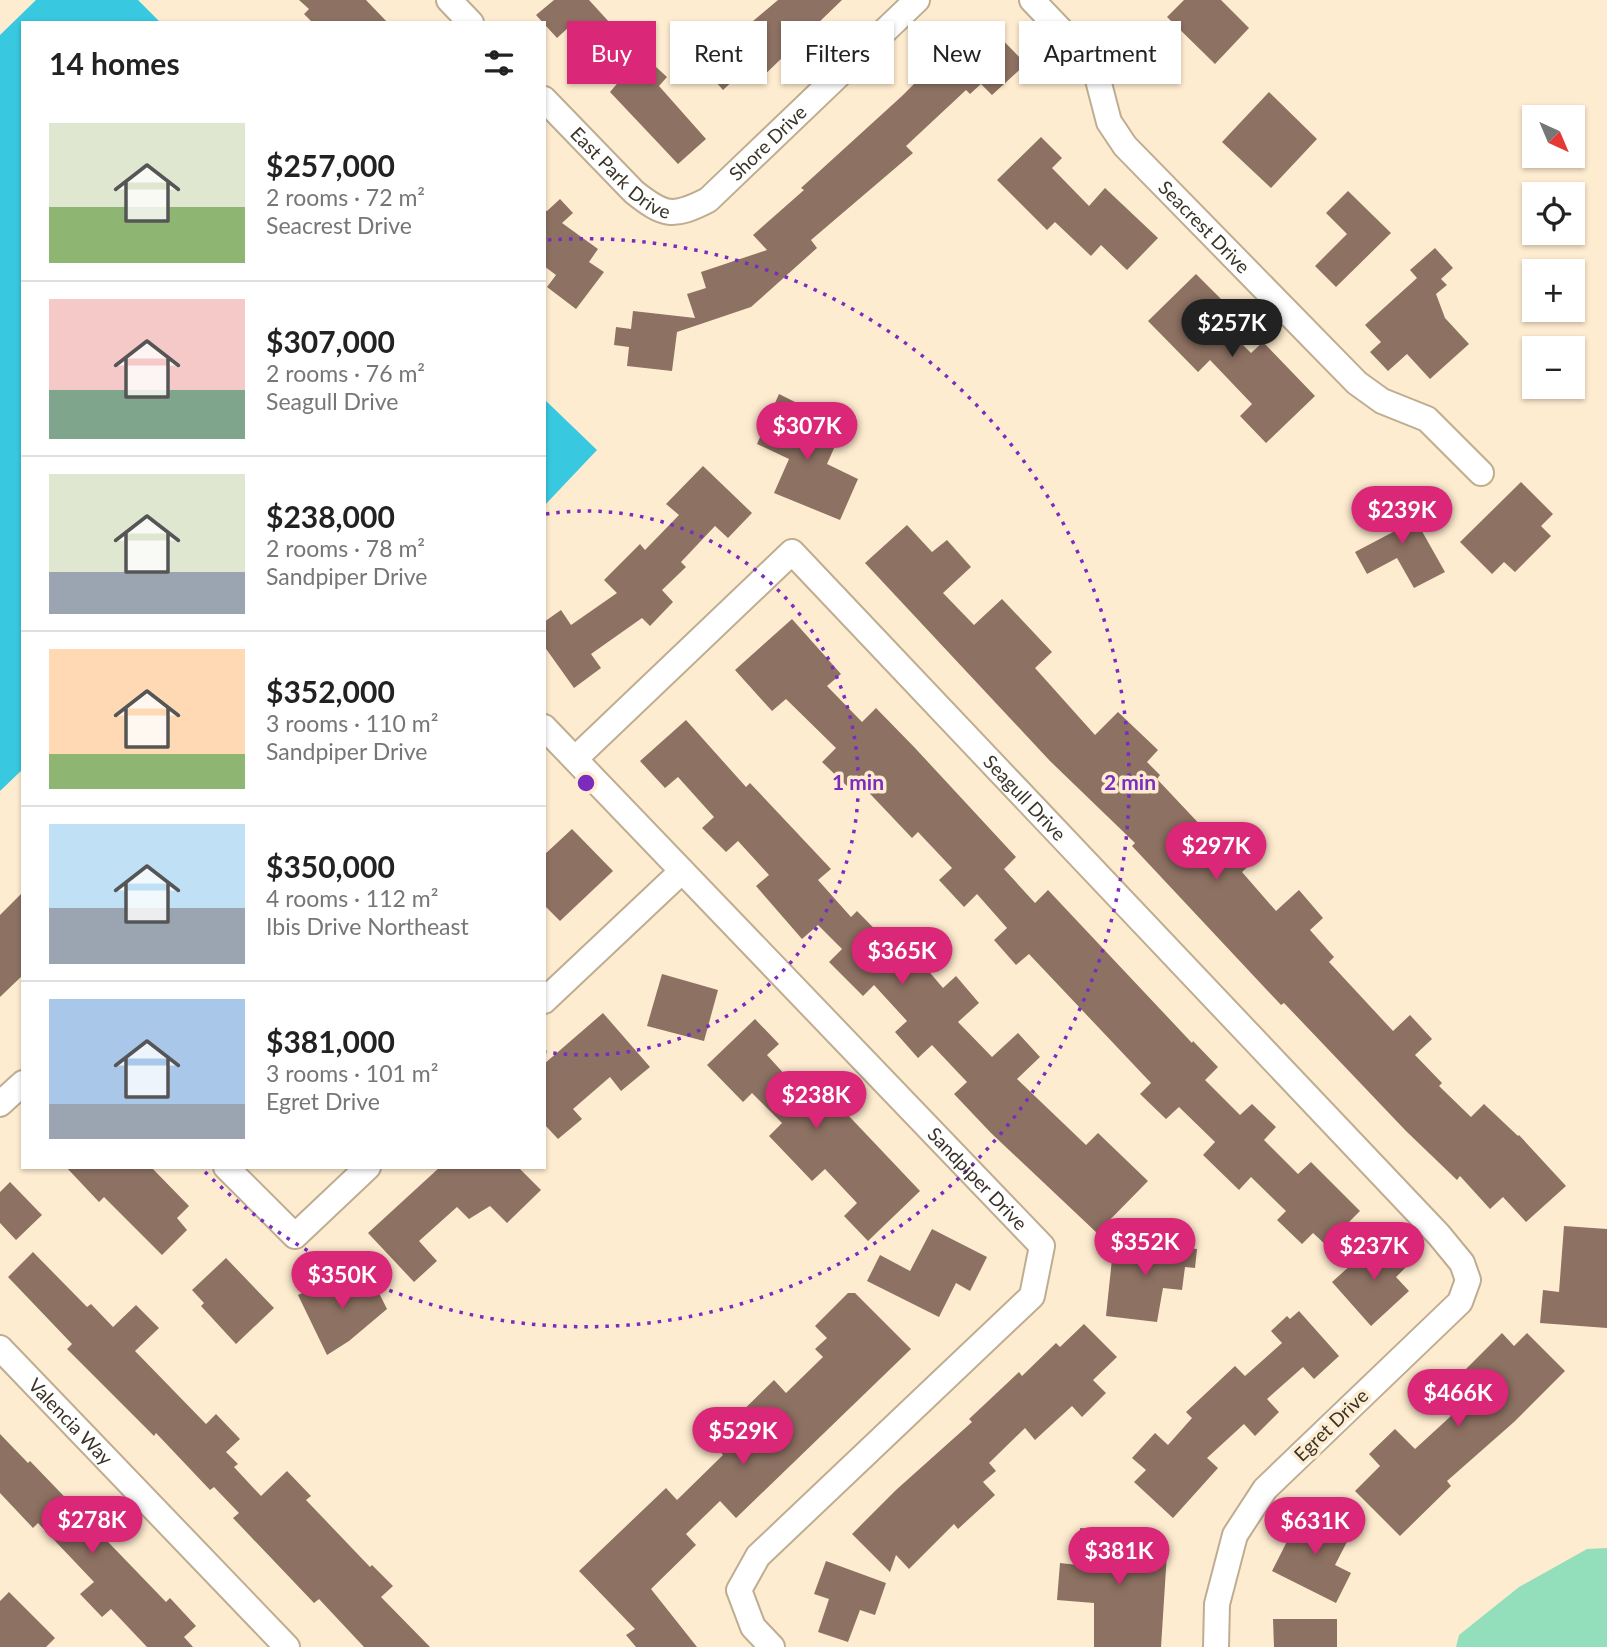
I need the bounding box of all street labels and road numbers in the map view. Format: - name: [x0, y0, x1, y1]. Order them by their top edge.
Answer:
- street label: Shore Drive: [724, 100, 811, 185]
- street label: East Park Drive: [566, 122, 673, 223]
- street label: Seacrest Drive: [1154, 175, 1255, 278]
- street label: Seagull Drive: [979, 750, 1071, 845]
- street label: Sandpiper Drive: [923, 1122, 1032, 1234]
- street label: Valencia Way: [24, 1373, 118, 1470]
- street label: Egret Drive: [1289, 1384, 1372, 1466]

